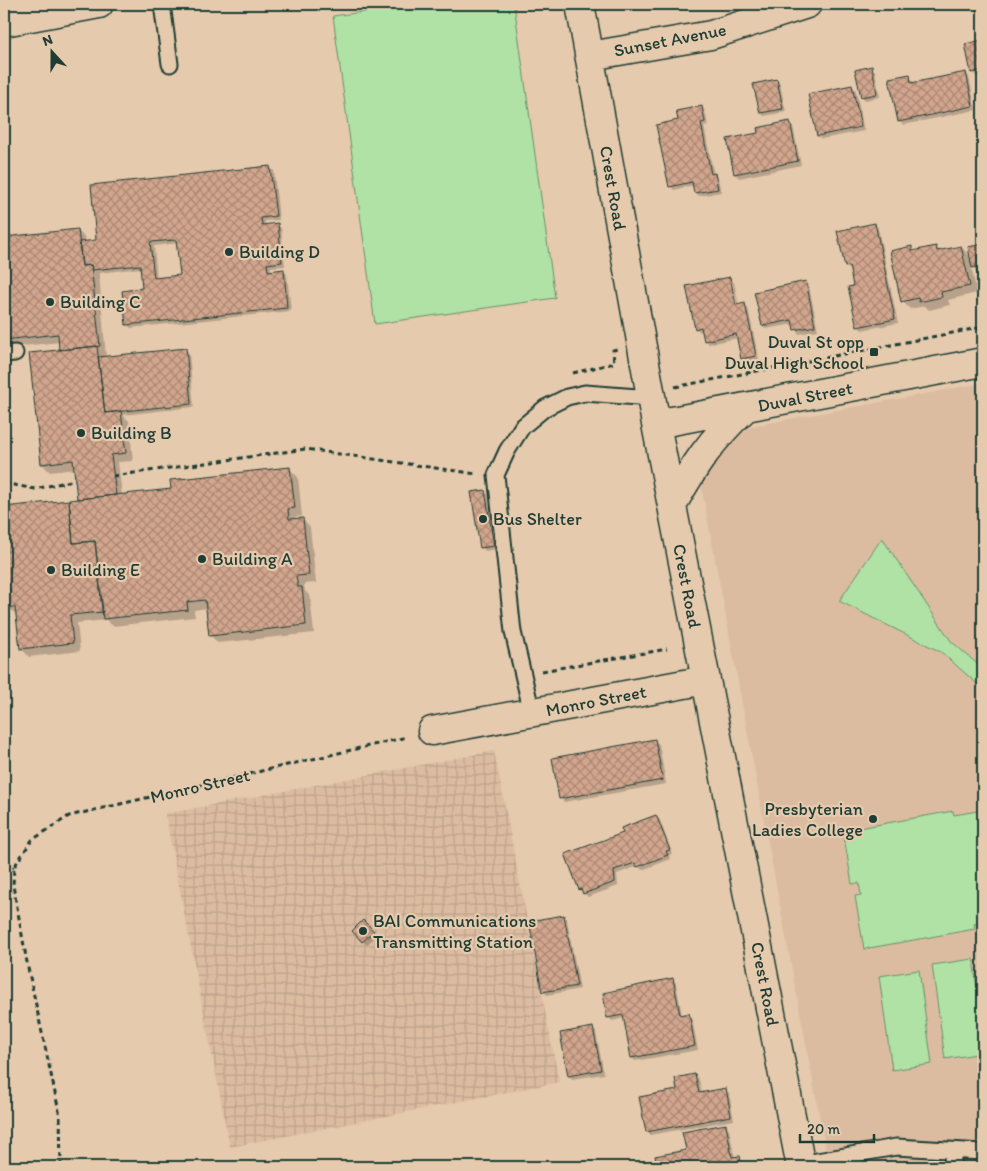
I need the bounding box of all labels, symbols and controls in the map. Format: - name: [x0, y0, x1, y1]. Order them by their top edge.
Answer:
- street label: Sunset Avenue: [612, 18, 728, 62]
- north arrow: [28, 28, 78, 78]
- text: N: [40, 31, 55, 50]
- street label: Crest Road: [595, 144, 631, 232]
- place label: Building D: [239, 241, 320, 263]
- marker: Building D: [223, 246, 235, 258]
- place label: Building C: [60, 291, 141, 313]
- marker: Building C: [44, 296, 56, 308]
- place label: Duval St opp Duval High School: [725, 331, 864, 374]
- marker: Duval St opp Duval High School: [868, 346, 880, 358]
- street label: Duval Street: [756, 377, 855, 417]
- place label: Building B: [91, 422, 172, 444]
- marker: Building B: [75, 427, 87, 439]
- place label: Bus Shelter: [493, 508, 582, 530]
- marker: Bus Shelter: [477, 513, 489, 525]
- street label: Crest Road: [668, 542, 706, 630]
- place label: Building A: [212, 548, 293, 570]
- marker: Building A: [196, 553, 208, 565]
- place label: Building E: [61, 559, 140, 581]
- marker: Building E: [45, 564, 57, 576]
- street label: Monro Street: [544, 680, 648, 721]
- street label: Monro Street: [148, 764, 252, 808]
- place label: Presbyterian Ladies College: [752, 798, 863, 841]
- marker: Presbyterian Ladies College: [867, 813, 879, 825]
- place label: BAI Communications Transmitting Station: [373, 910, 536, 953]
- marker: BAI Communications Transmitting Station: [357, 925, 369, 937]
- street label: Crest Road: [746, 940, 784, 1028]
- scale bar: [800, 1111, 873, 1143]
- text: 20 m: [807, 1120, 841, 1138]

